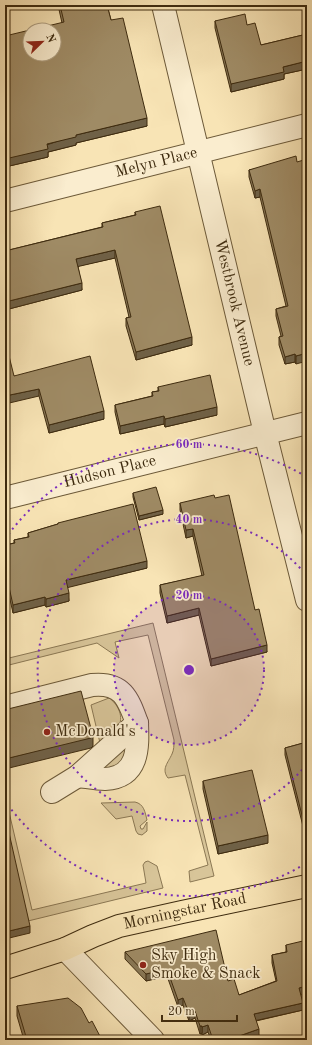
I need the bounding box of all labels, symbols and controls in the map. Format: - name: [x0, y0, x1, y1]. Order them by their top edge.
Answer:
- north arrow: [22, 22, 62, 62]
- text: N: [43, 33, 57, 45]
- street label: Melyn Place: [113, 145, 199, 181]
- street label: Westbrook Avenue: [211, 238, 257, 368]
- text: 60 m: [176, 439, 203, 451]
- street label: Hudson Place: [62, 453, 158, 491]
- text: 40 m: [176, 514, 203, 526]
- text: 20 m: [176, 590, 203, 602]
- centre of rings: [182, 663, 196, 677]
- place label: McDonald's: [55, 724, 136, 740]
- marker: McDonald's: [42, 727, 52, 737]
- street label: Morningstar Road: [122, 891, 248, 933]
- place label: Sky High Smoke & Snack: [151, 948, 261, 982]
- marker: Sky High Smoke & Snack: [138, 960, 148, 970]
- scale bar: [162, 997, 237, 1023]
- text: 20 m: [168, 1006, 195, 1018]

